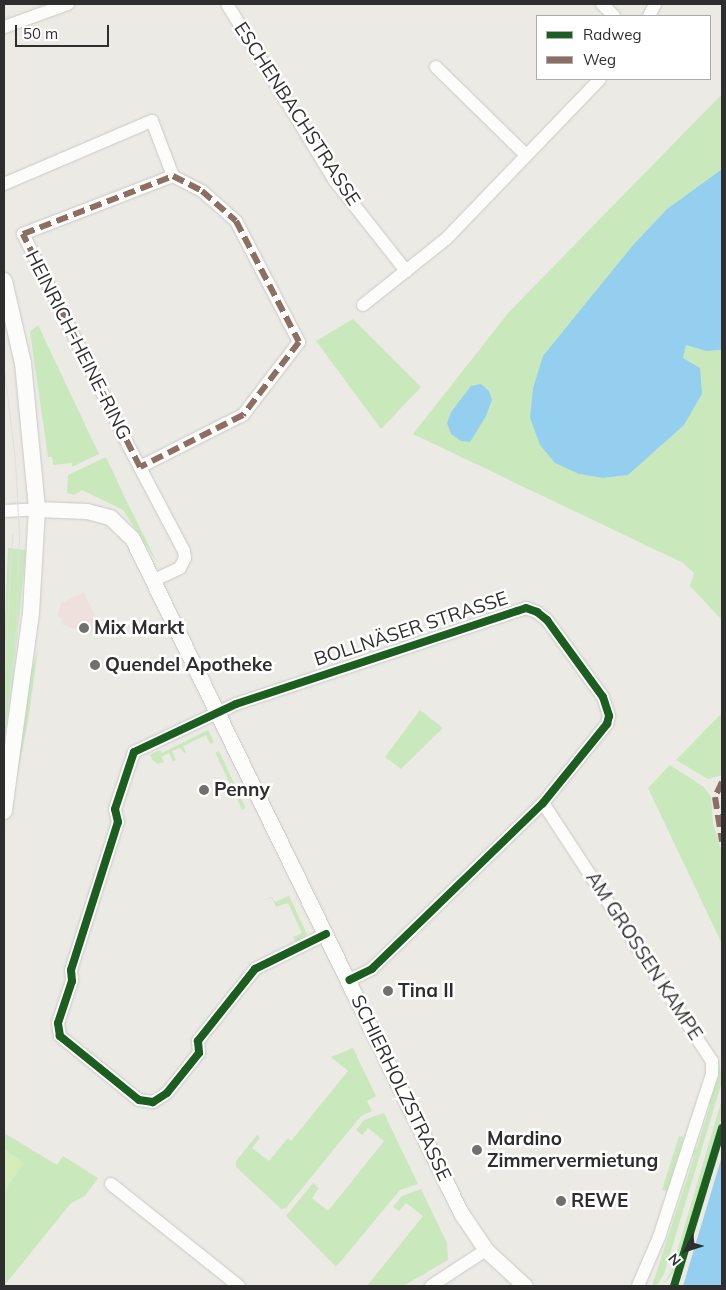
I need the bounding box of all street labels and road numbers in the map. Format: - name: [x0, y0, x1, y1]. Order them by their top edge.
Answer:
- street label: ESCHENBACHSTRASSE: [229, 18, 365, 210]
- street label: HEINRICH-HEINE-RING: [20, 247, 136, 443]
- street label: BOLLNÄSER STRASSE: [311, 587, 511, 671]
- street label: AM GROSSEN KAMPE: [581, 868, 707, 1044]
- street label: SCHIERHOLZSTRASSE: [346, 991, 456, 1185]

